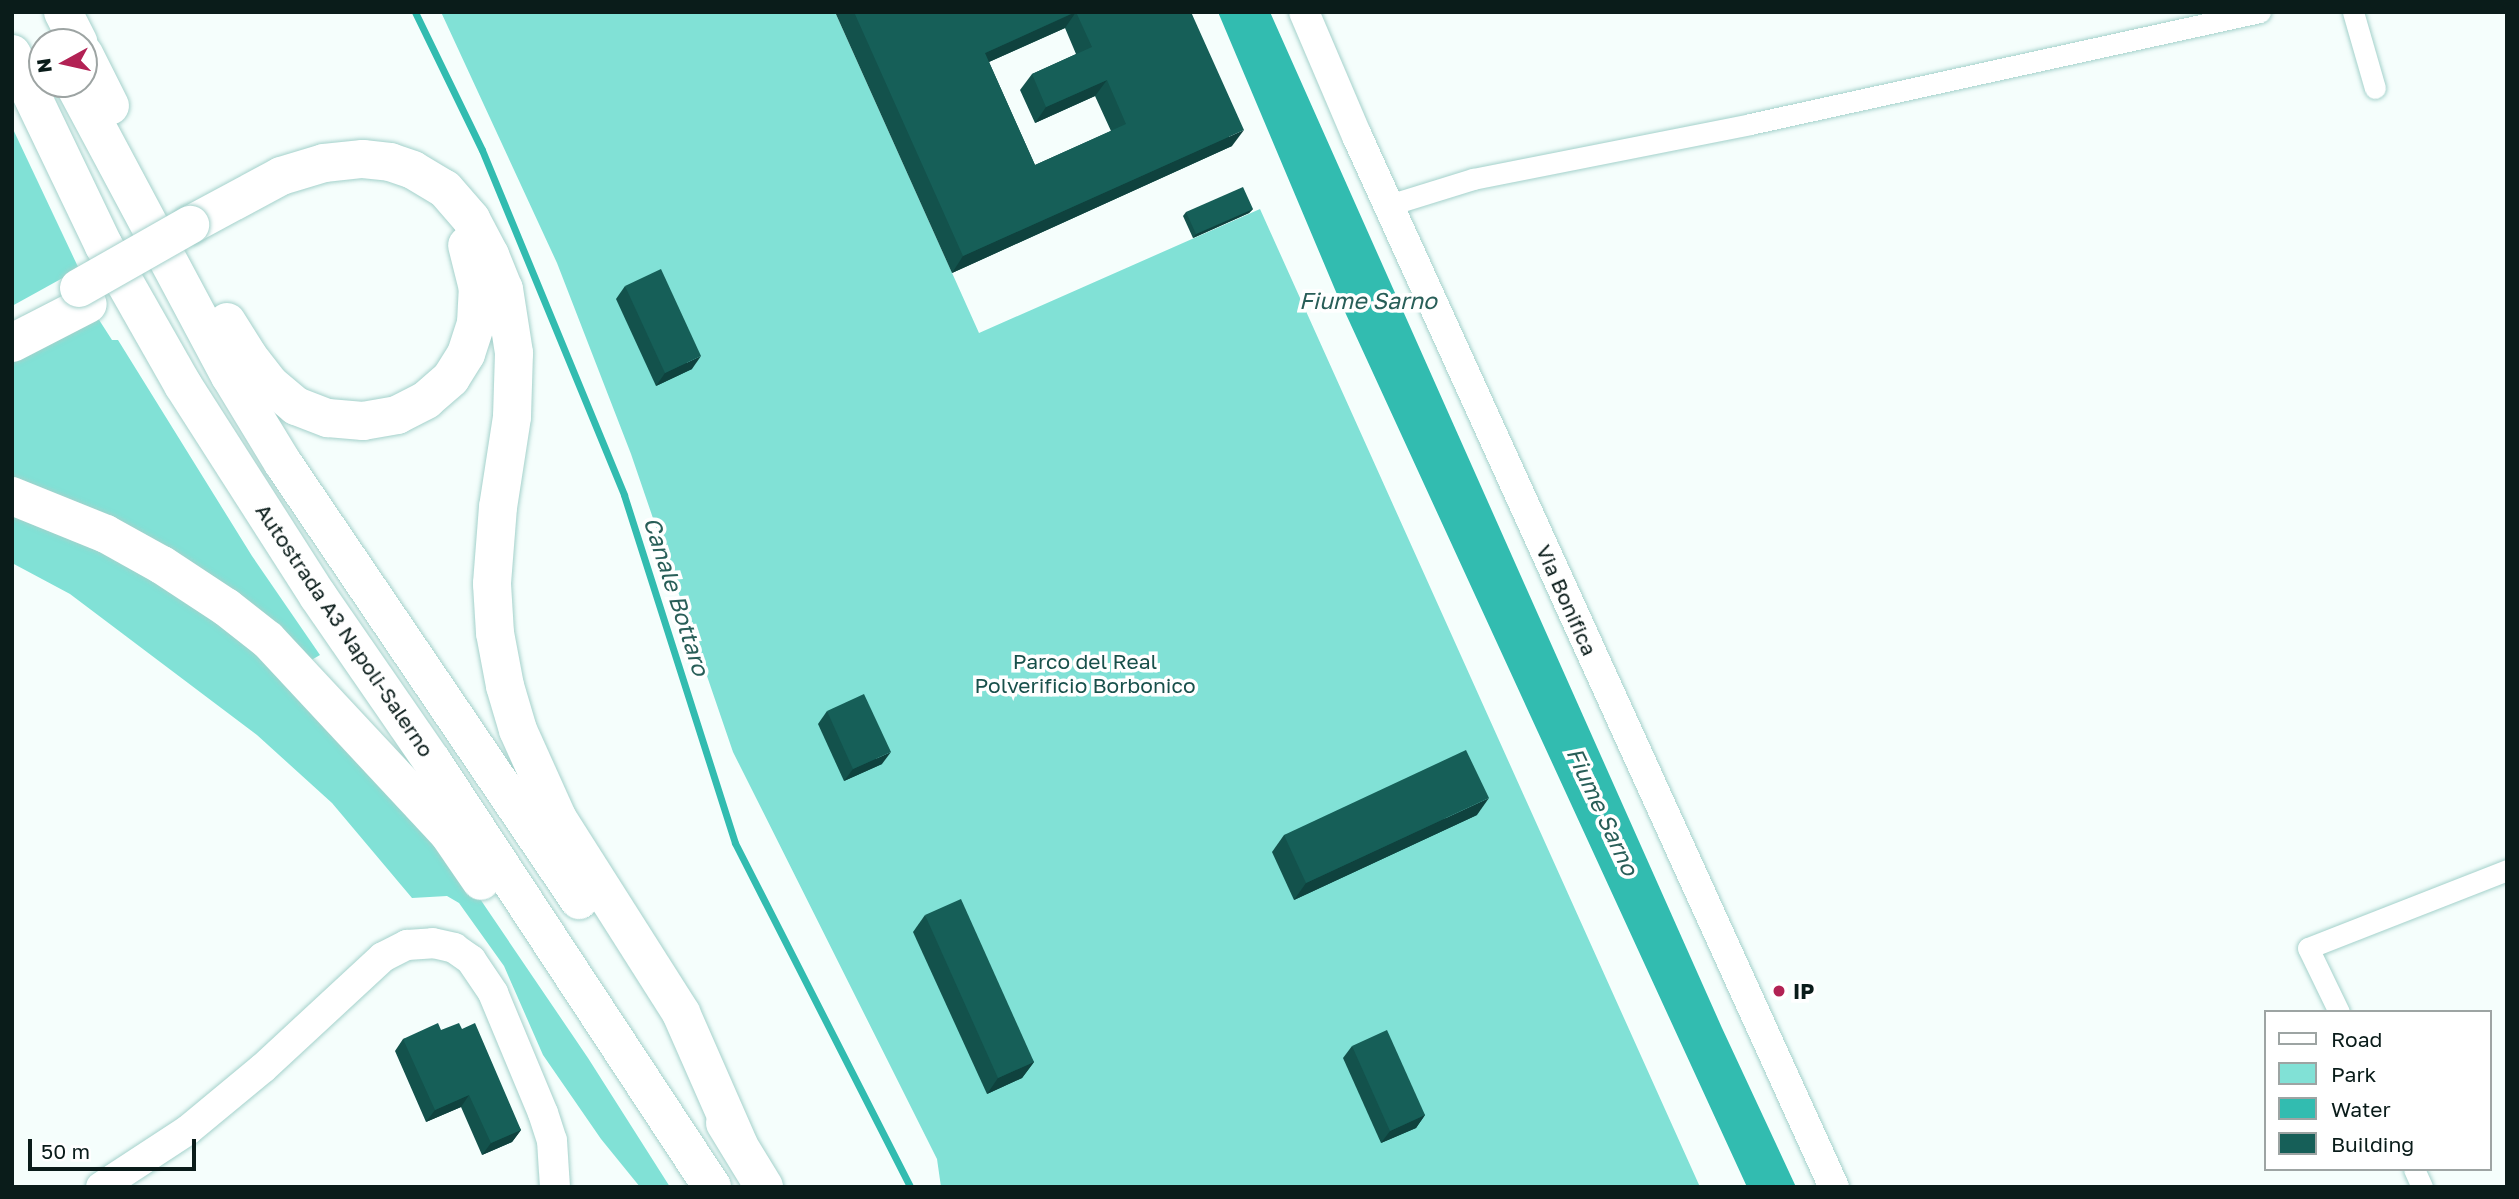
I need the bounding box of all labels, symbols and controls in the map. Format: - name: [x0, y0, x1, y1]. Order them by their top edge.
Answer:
- north arrow: [28, 28, 98, 98]
- text: N: [31, 57, 56, 74]
- water label: Fiume Sarno: [1299, 286, 1437, 314]
- street label: Autostrada A3 Napoli-Salerno: [251, 499, 439, 761]
- water label: Canale Bottaro: [638, 513, 716, 679]
- street label: Via Bonifica: [1531, 541, 1603, 659]
- park label: Parco del Real Polverificio Borbonico: [975, 648, 1195, 698]
- water label: Fiume Sarno: [1561, 743, 1645, 879]
- place label: IP: [1793, 978, 1814, 1004]
- marker: IP: [1771, 983, 1787, 999]
- legend: [2264, 1010, 2491, 1171]
- text: Road: [2331, 1026, 2382, 1052]
- text: Park: [2331, 1061, 2376, 1087]
- text: Water: [2331, 1096, 2391, 1122]
- scale bar: [32, 1126, 200, 1170]
- text: Building: [2331, 1131, 2414, 1157]
- text: 50 m: [41, 1138, 90, 1164]

